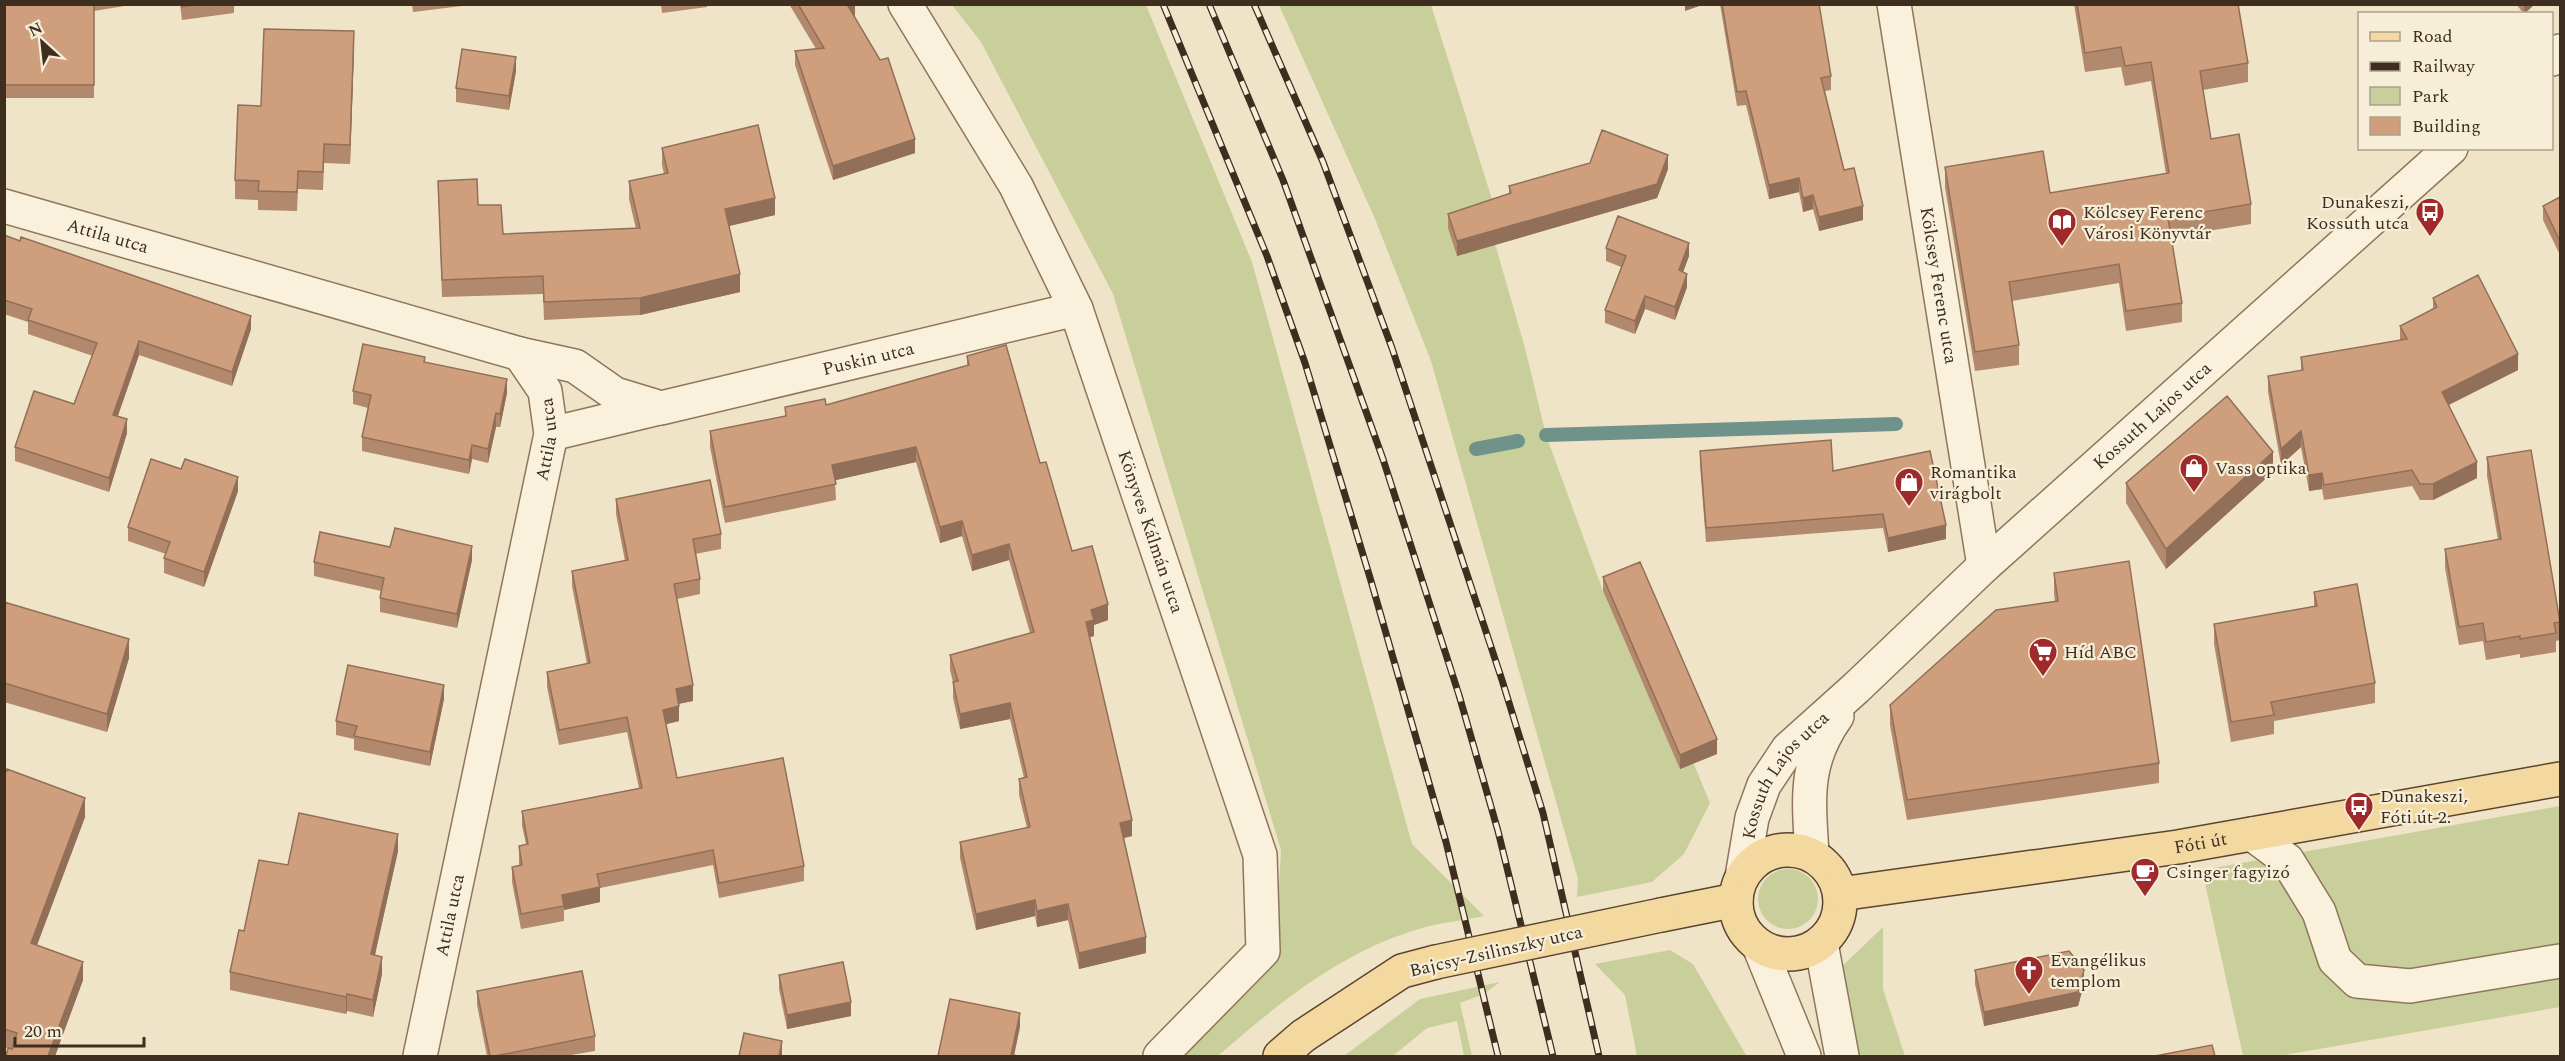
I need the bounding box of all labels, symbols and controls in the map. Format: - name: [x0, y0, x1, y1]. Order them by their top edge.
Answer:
- north arrow: [12, 12, 72, 72]
- legend: [2358, 12, 2553, 150]
- text: N: [24, 16, 47, 43]
- text: Road: [2412, 23, 2453, 50]
- text: Railway: [2412, 53, 2476, 80]
- text: Park: [2412, 83, 2449, 110]
- text: Building: [2412, 113, 2481, 140]
- place label: Dunakeszi, Kossuth utca: [2306, 189, 2409, 237]
- bus stop icon: Dunakeszi, Kossuth utca: [2414, 196, 2446, 238]
- place label: Kölcsey Ferenc Városi Könyvtár: [2083, 199, 2211, 247]
- street label: Kölcsey Ferenc utca: [1913, 205, 1964, 366]
- library icon: Kölcsey Ferenc Városi Könyvtár: [2046, 206, 2078, 248]
- street label: Attila utca: [64, 212, 152, 261]
- street label: Puskin utca: [820, 335, 917, 383]
- street label: Kossuth Lajos utca: [2087, 355, 2218, 476]
- street label: Attila utca: [528, 396, 565, 483]
- street label: Könyves Kálmán utca: [1111, 447, 1191, 617]
- shop icon: Vass optika: [2178, 452, 2210, 494]
- place label: Vass optika: [2215, 455, 2307, 482]
- place label: Romantika virágbolt: [1929, 459, 2017, 507]
- shop icon: Romantika virágbolt: [1893, 466, 1925, 508]
- supermarket icon: Híd ABC: [2027, 636, 2059, 678]
- place label: Híd ABC: [2064, 639, 2137, 666]
- street label: Kossuth Lajos utca: [1736, 705, 1836, 841]
- place label: Dunakeszi, Fóti út 2.: [2380, 783, 2468, 831]
- bus stop icon: Dunakeszi, Fóti út 2.: [2343, 790, 2375, 832]
- street label: Fóti út: [2172, 826, 2229, 861]
- cafe icon: Csinger fagyizó: [2129, 856, 2161, 898]
- place label: Csinger fagyizó: [2166, 859, 2290, 886]
- street label: Attila utca: [428, 871, 472, 959]
- street label: Bajcsy-Zsilinszky utca: [1407, 918, 1586, 985]
- place label: Evangélikus templom: [2050, 947, 2147, 995]
- church icon: Evangélikus templom: [2013, 954, 2045, 996]
- scale bar: [15, 1010, 144, 1048]
- text: 20 m: [24, 1018, 62, 1045]

